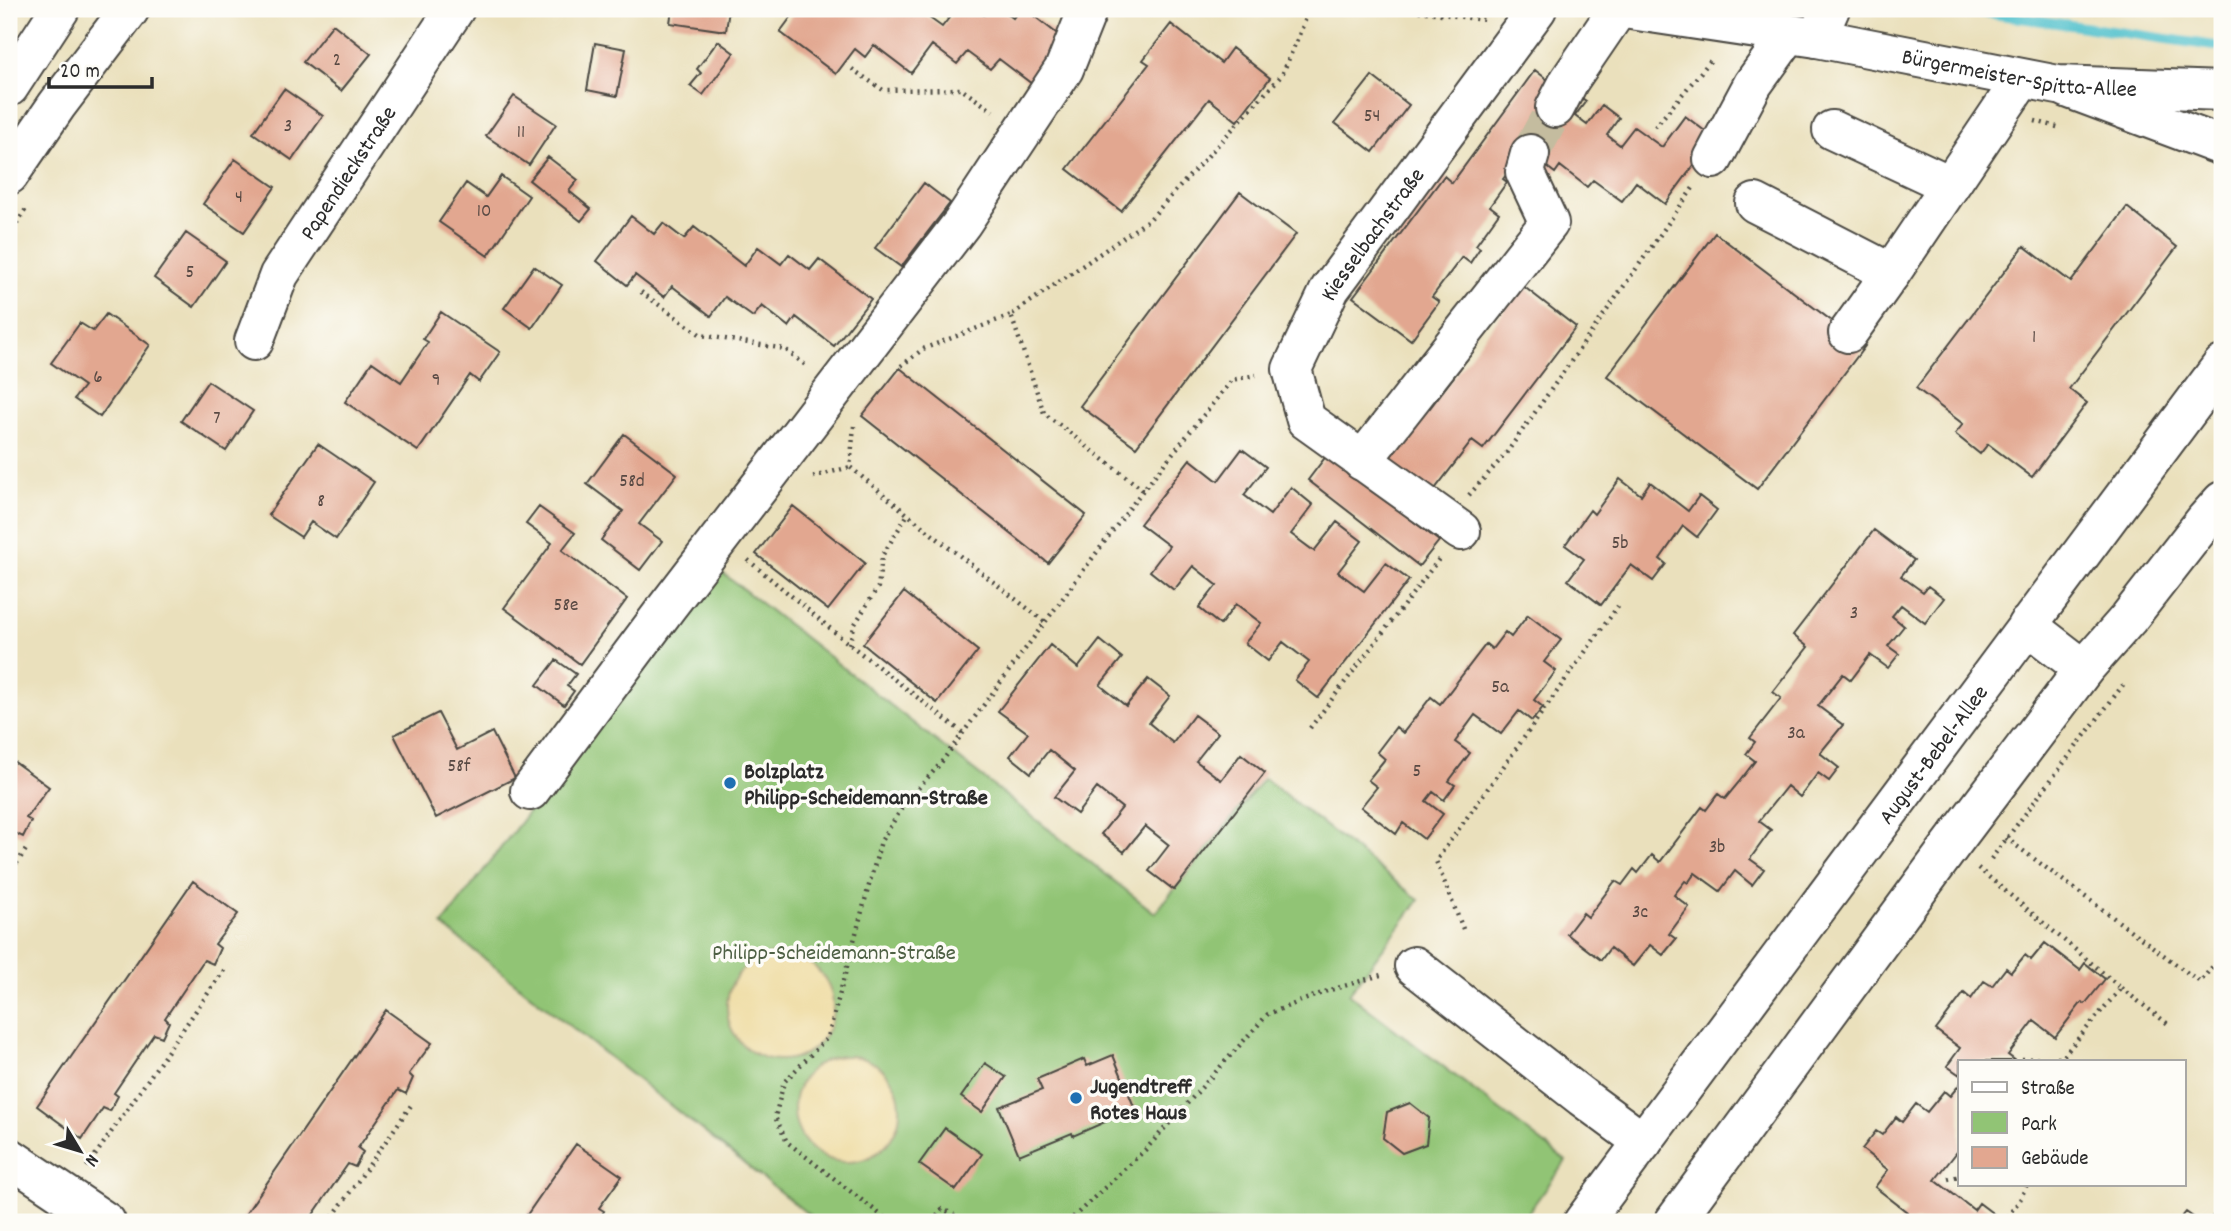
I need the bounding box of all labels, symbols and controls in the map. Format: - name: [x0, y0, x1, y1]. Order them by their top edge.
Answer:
- street label: Bürgermeister-Spitta-Allee: [1899, 42, 2137, 108]
- scale bar: [49, 46, 152, 90]
- house number: 2: [333, 48, 341, 75]
- text: 20 m: [60, 58, 100, 88]
- street label: Papendieckstraße: [293, 100, 407, 248]
- house number: 54: [1364, 104, 1380, 131]
- house number: 3: [284, 114, 292, 141]
- house number: 11: [517, 120, 525, 147]
- street label: Kiesselbachstraße: [1314, 162, 1434, 307]
- house number: 4: [235, 185, 243, 212]
- house number: 10: [477, 199, 491, 226]
- house number: 5: [186, 260, 194, 287]
- house number: 1: [2032, 325, 2036, 352]
- house number: 6: [93, 365, 103, 392]
- house number: 9: [432, 368, 440, 395]
- house number: 7: [213, 406, 221, 433]
- house number: 58d: [619, 469, 645, 496]
- house number: 8: [317, 489, 325, 516]
- house number: 5b: [1611, 531, 1629, 558]
- house number: 58e: [554, 593, 578, 620]
- house number: 3: [1850, 601, 1858, 628]
- house number: 5a: [1491, 675, 1510, 702]
- street label: August-Bebel-Allee: [1872, 679, 1998, 833]
- house number: 3a: [1787, 721, 1806, 748]
- house number: 58f: [447, 754, 472, 781]
- place label: Bolzplatz Philipp-Scheidemann-Straße: [744, 757, 988, 816]
- house number: 5: [1413, 759, 1421, 786]
- marker: Bolzplatz Philipp-Scheidemann-Straße: [722, 775, 738, 791]
- house number: 3b: [1709, 835, 1725, 862]
- house number: 3c: [1632, 900, 1648, 927]
- park label: Philipp-Scheidemann-Straße: [712, 938, 956, 971]
- legend: [1958, 1060, 2186, 1186]
- place label: Jugendtreff Rotes Haus: [1090, 1072, 1193, 1131]
- text: Straße: [2021, 1075, 2075, 1105]
- marker: Jugendtreff Rotes Haus: [1068, 1090, 1084, 1106]
- text: Park: [2021, 1111, 2057, 1141]
- north arrow: [46, 1116, 116, 1186]
- text: Gebäude: [2021, 1145, 2089, 1175]
- text: N: [77, 1147, 104, 1171]

